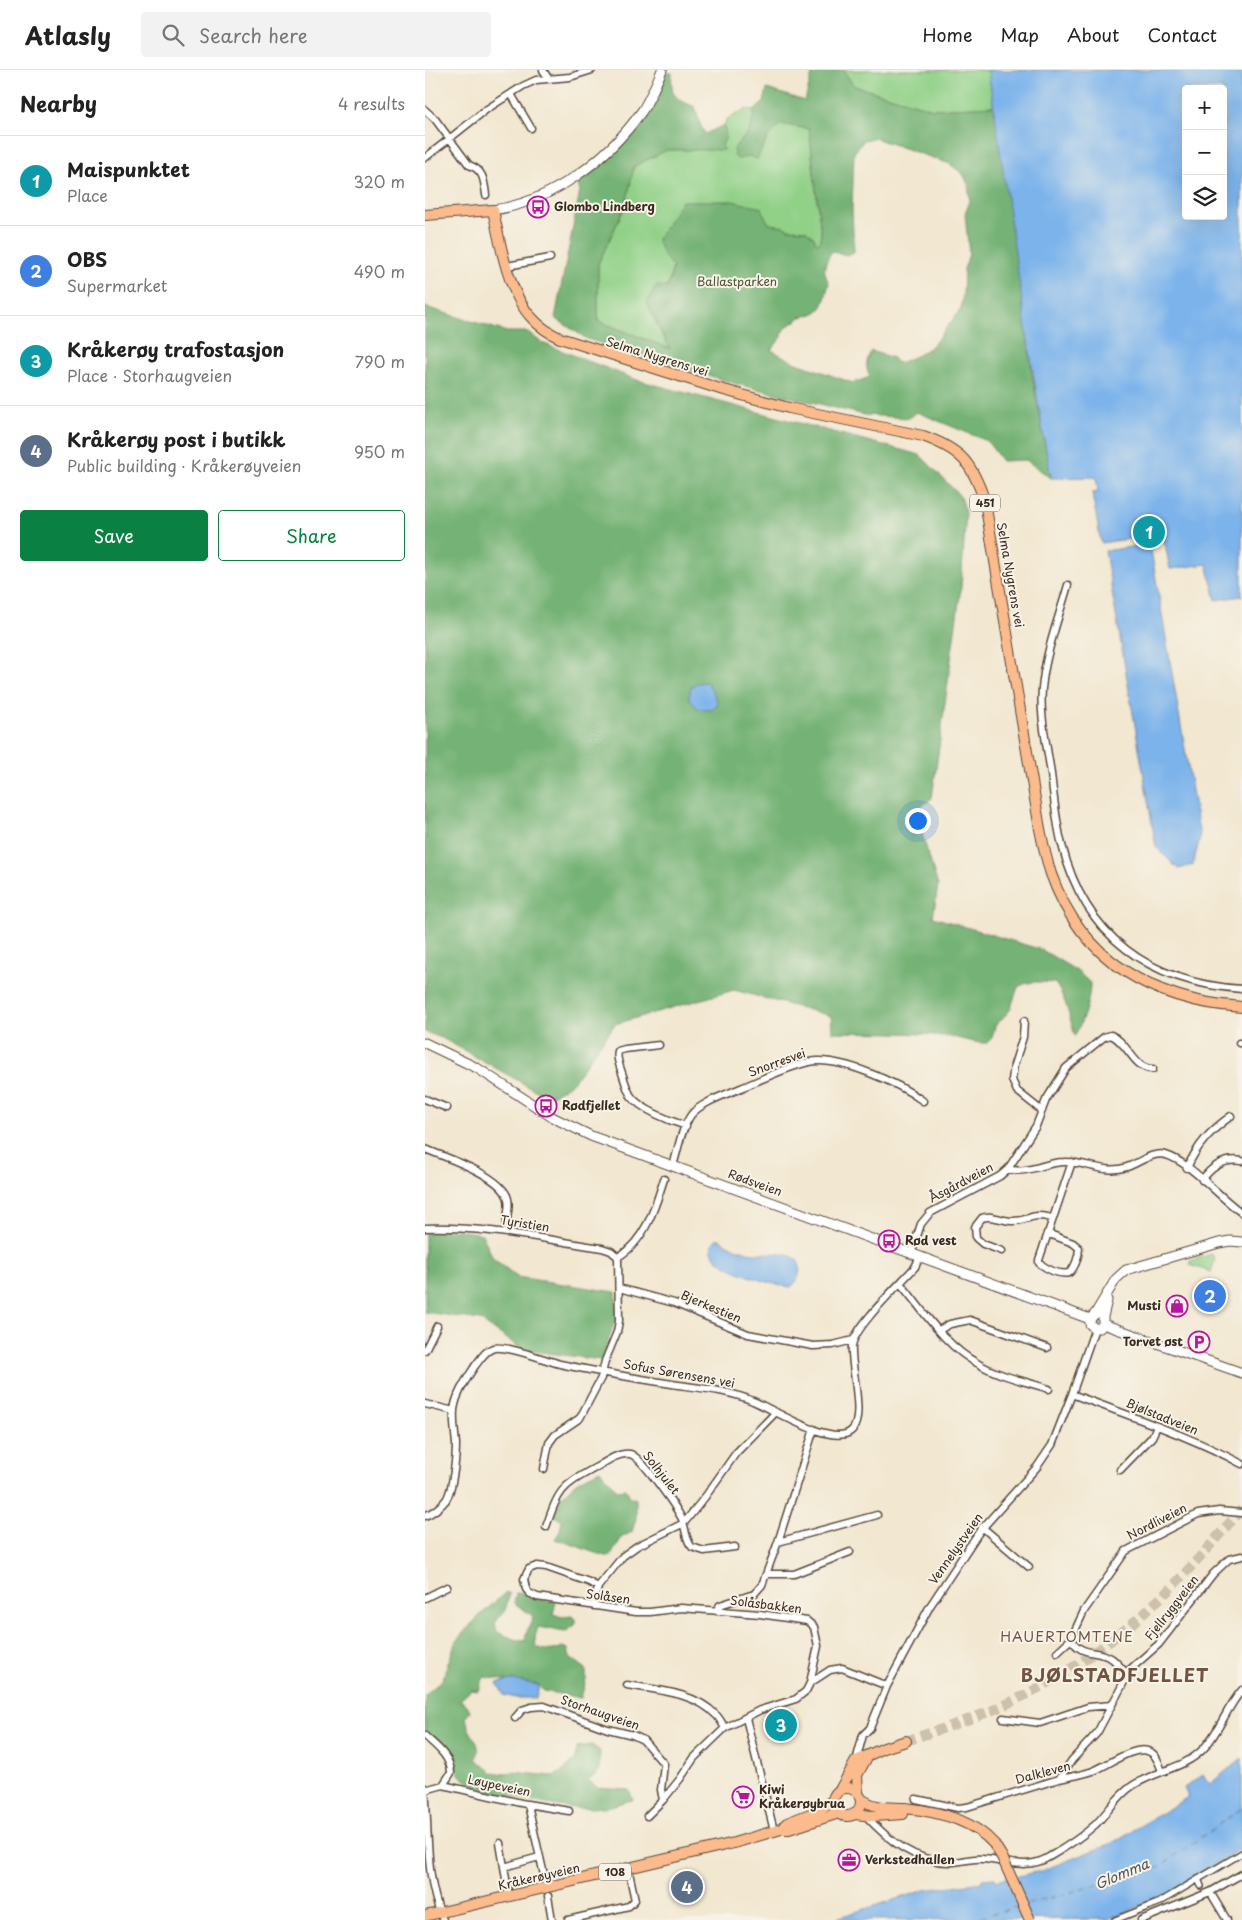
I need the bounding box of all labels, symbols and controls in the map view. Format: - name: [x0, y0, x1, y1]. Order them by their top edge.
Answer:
- search box: [141, 12, 491, 57]
- text: Atlasly: [25, 17, 111, 53]
- icon: search: [159, 21, 187, 49]
- text: Search here: [199, 21, 308, 49]
- text: Home: [922, 21, 972, 48]
- text: Map: [1000, 21, 1039, 48]
- text: About: [1067, 21, 1119, 48]
- text: Contact: [1147, 21, 1217, 48]
- map controls: [1182, 85, 1227, 220]
- button: +: [1182, 85, 1227, 130]
- text: Nearby: [20, 87, 97, 119]
- text: 4 results: [338, 91, 405, 115]
- button: −: [1182, 130, 1227, 175]
- text: Maispunktet: [67, 155, 190, 183]
- text: 1: [32, 169, 40, 193]
- text: 320 m: [354, 169, 405, 193]
- button: layers: [1182, 175, 1227, 220]
- text: Place: [67, 183, 108, 207]
- bus stop icon: Glombo Lindberg: [526, 195, 550, 219]
- place label: Glombo Lindberg: [554, 197, 655, 215]
- text: OBS: [67, 245, 107, 273]
- text: 2: [30, 259, 42, 283]
- text: 490 m: [354, 259, 405, 283]
- park label: Ballastparken: [697, 272, 777, 290]
- text: Supermarket: [67, 273, 167, 297]
- street label: Selma Nygrens vei: [604, 332, 711, 380]
- text: Kråkerøy trafostasjon: [67, 335, 284, 363]
- text: 3: [31, 349, 41, 373]
- text: 790 m: [355, 349, 405, 373]
- text: Place · Storhaugveien: [67, 363, 232, 387]
- text: Kråkerøy post i butikk: [67, 425, 286, 453]
- text: 4: [31, 439, 41, 463]
- text: 950 m: [354, 439, 405, 463]
- text: Public building · Kråkerøyveien: [67, 453, 302, 477]
- road number: 451: [970, 494, 1000, 512]
- button: Save: [20, 510, 208, 561]
- button: Share: [218, 510, 405, 561]
- pin: 1: [1133, 513, 1165, 551]
- street label: Selma Nygrens vei: [993, 521, 1029, 629]
- your location: [905, 808, 931, 834]
- street label: Snorresvei: [745, 1043, 808, 1081]
- bus stop icon: Rødfjellet: [534, 1094, 558, 1118]
- place label: Rødfjellet: [562, 1096, 621, 1114]
- street label: Åsgårdveien: [925, 1158, 996, 1207]
- street label: Rødsveien: [726, 1164, 785, 1200]
- street label: Tyristien: [499, 1210, 551, 1236]
- bus stop icon: Rød vest: [877, 1229, 901, 1253]
- place label: Rød vest: [905, 1231, 957, 1249]
- pin: 2: [1194, 1277, 1226, 1315]
- street label: Bjerkestien: [679, 1285, 744, 1327]
- shop icon: Musti: [1165, 1294, 1189, 1318]
- place label: Musti: [1127, 1296, 1161, 1314]
- parking icon: Torvet øst: [1187, 1330, 1211, 1354]
- place label: Torvet øst: [1123, 1332, 1183, 1350]
- street label: Sofus Sørensens vei: [622, 1354, 736, 1392]
- street label: Bjølstadveien: [1123, 1393, 1201, 1439]
- street label: Solhjulet: [639, 1447, 685, 1498]
- street label: Nordliveien: [1124, 1498, 1190, 1544]
- street label: Vennelystveien: [924, 1509, 987, 1588]
- street label: Fjellryggveien: [1140, 1571, 1202, 1644]
- street label: Solåsen: [585, 1584, 631, 1608]
- street label: Solåsbakken: [729, 1591, 803, 1617]
- district label: HAUERTOMTENE: [1000, 1626, 1134, 1647]
- district label: BJØLSTADFJELLET: [1021, 1661, 1209, 1688]
- street label: Storhaugveien: [558, 1690, 642, 1734]
- pin: 3: [765, 1706, 797, 1744]
- street label: Dalkleven: [1013, 1756, 1072, 1788]
- street label: Løypeveien: [466, 1770, 532, 1800]
- place label: Kiwi Kråkerøybrua: [759, 1780, 846, 1812]
- supermarket icon: Kiwi Kråkerøybrua: [731, 1785, 755, 1809]
- office icon: Verkstedhallen: [837, 1848, 861, 1872]
- place label: Verkstedhallen: [865, 1850, 955, 1868]
- water label: Glomma: [1092, 1852, 1153, 1894]
- street label: Kråkerøyveien: [496, 1858, 581, 1894]
- road number: 108: [599, 1864, 631, 1880]
- pin: 4: [671, 1868, 703, 1906]

